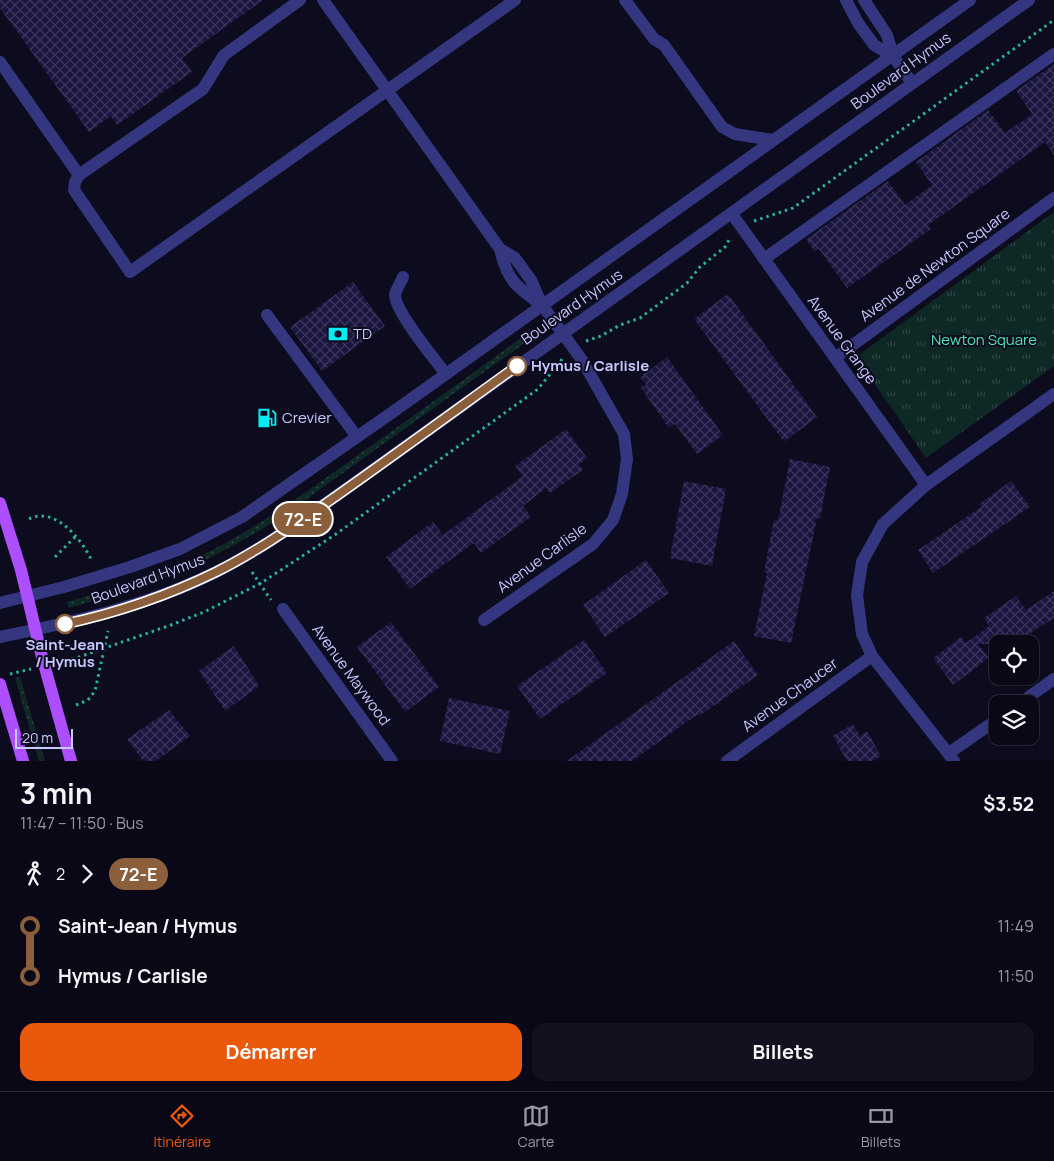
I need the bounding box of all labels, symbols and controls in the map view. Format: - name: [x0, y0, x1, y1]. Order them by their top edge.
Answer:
- street label: Boulevard Hymus: [846, 27, 955, 114]
- street label: Avenue de Newton Square: [855, 203, 1014, 326]
- street label: Boulevard Hymus: [517, 264, 627, 349]
- street label: Avenue Grange: [803, 291, 882, 389]
- bank icon: TD: [327, 323, 349, 345]
- place label: TD: [353, 323, 372, 344]
- park label: Newton Square: [931, 329, 1037, 350]
- place label: Hymus / Carlisle: [531, 355, 649, 376]
- marker: Hymus / Carlisle: [507, 356, 527, 376]
- fuel station icon: Crevier: [256, 407, 278, 429]
- place label: Crevier: [282, 407, 332, 428]
- line badge: 72-E: [268, 503, 338, 535]
- text: 72-E: [284, 507, 322, 531]
- street label: Avenue Carlisle: [493, 518, 591, 597]
- street label: Boulevard Hymus: [88, 548, 208, 609]
- marker: Saint-Jean / Hymus: [55, 614, 75, 634]
- street label: Avenue Maywood: [307, 620, 395, 730]
- place label: Saint-Jean / Hymus: [26, 634, 104, 672]
- map controls: [989, 635, 1039, 745]
- button: locate: [989, 635, 1039, 685]
- street label: Avenue Chaucer: [738, 652, 842, 736]
- button: layers: [989, 695, 1039, 745]
- scale bar: [15, 726, 72, 749]
- text: 20 m: [22, 728, 53, 747]
- text: 3 min: [20, 774, 92, 812]
- text: $3.52: [983, 791, 1034, 817]
- text: 11:47 – 11:50 · Bus: [20, 812, 144, 834]
- icon: walk: [20, 860, 48, 888]
- icon: forward: [73, 860, 101, 888]
- text: 72-E: [119, 862, 158, 886]
- text: 2: [56, 863, 65, 885]
- text: Saint-Jean / Hymus: [58, 913, 237, 939]
- text: 11:49: [998, 915, 1034, 937]
- text: Hymus / Carlisle: [58, 963, 208, 989]
- text: 11:50: [998, 965, 1034, 987]
- button: Démarrer: [20, 1023, 522, 1081]
- button: Billets: [532, 1023, 1034, 1081]
- tab: Itinéraire: [153, 1102, 211, 1151]
- tab: Carte: [518, 1102, 554, 1151]
- tab: Billets: [861, 1102, 901, 1151]

